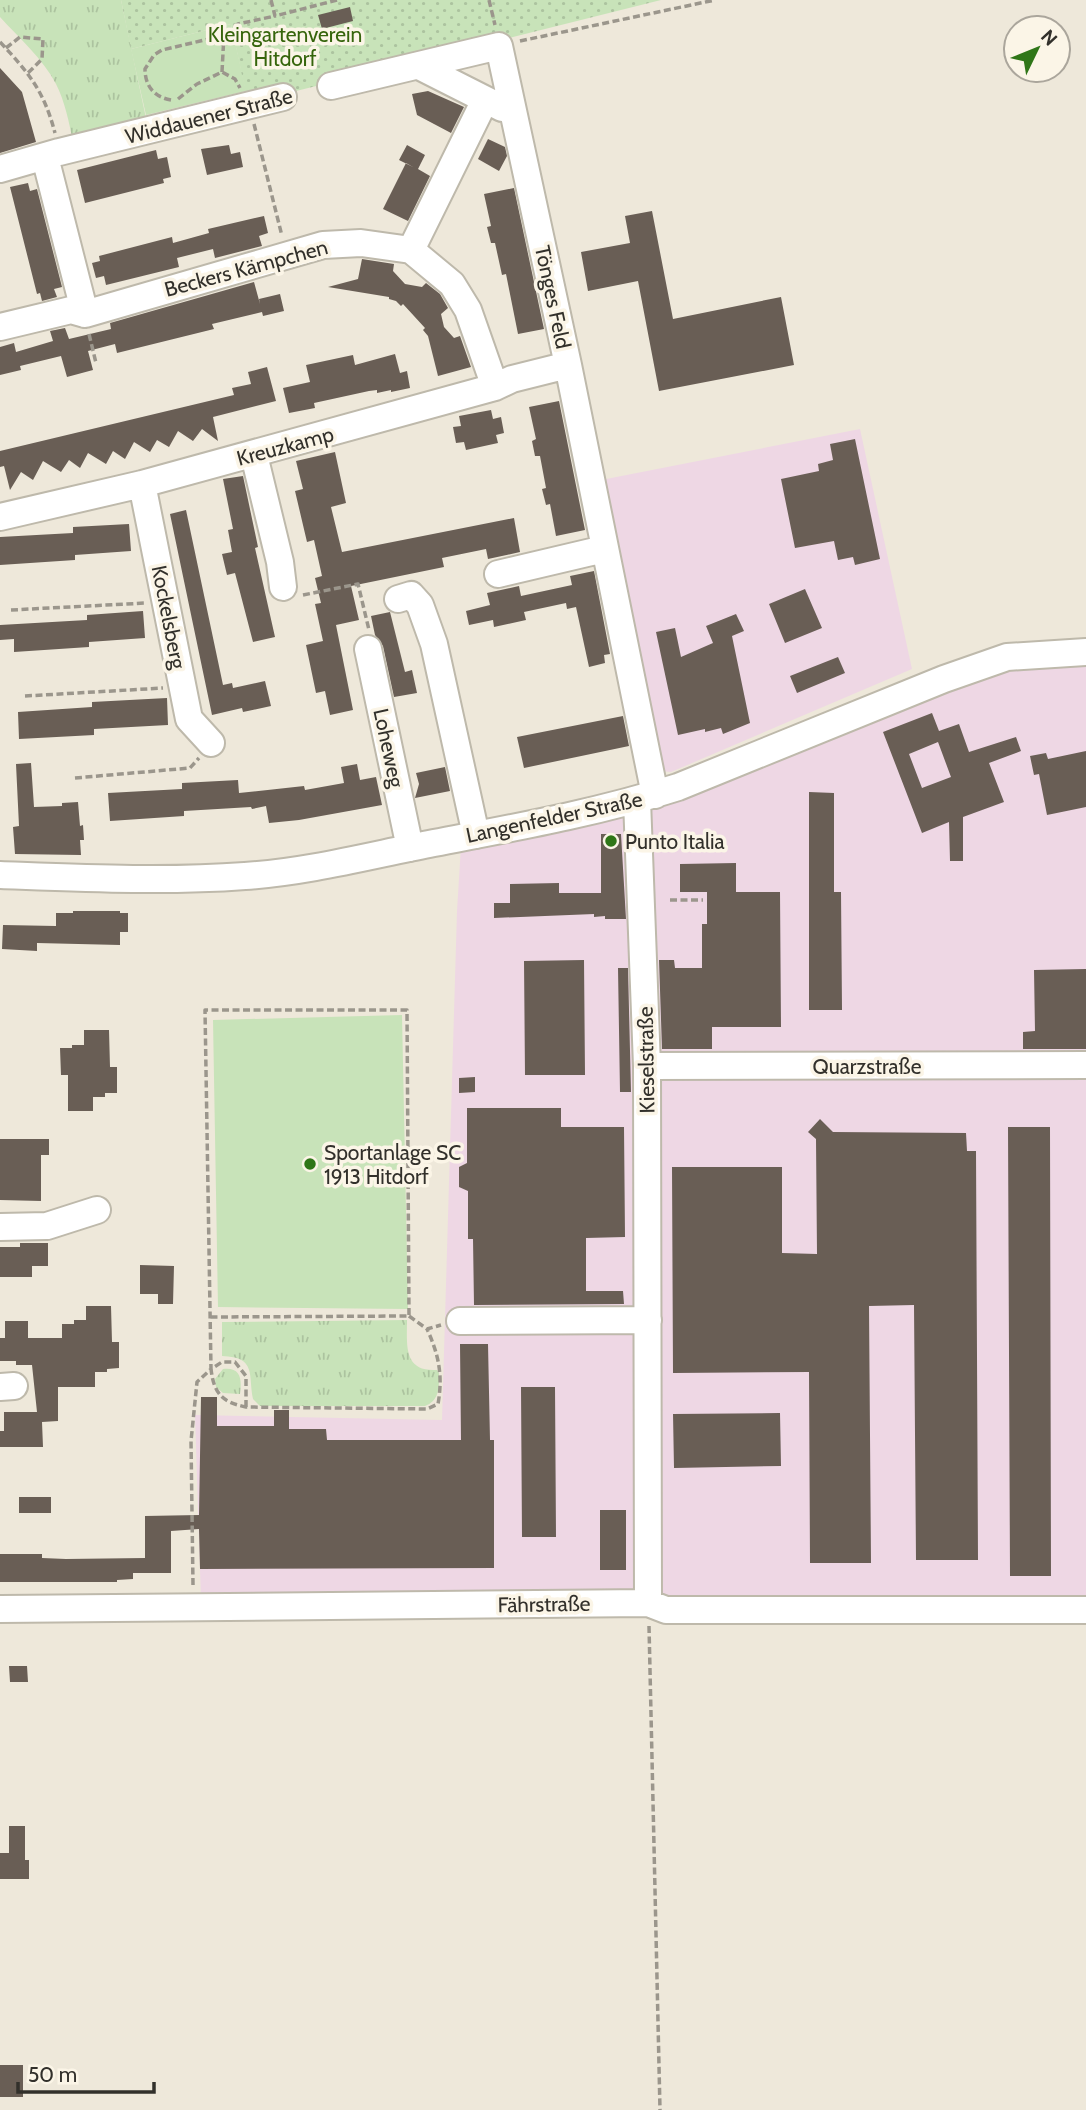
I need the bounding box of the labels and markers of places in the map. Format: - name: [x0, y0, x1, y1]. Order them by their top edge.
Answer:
- place label: Punto Italia: [625, 829, 725, 854]
- marker: Punto Italia: [603, 833, 619, 849]
- place label: Sportanlage SC 1913 Hitdorf: [324, 1140, 461, 1189]
- marker: Sportanlage SC 1913 Hitdorf: [302, 1156, 318, 1172]

